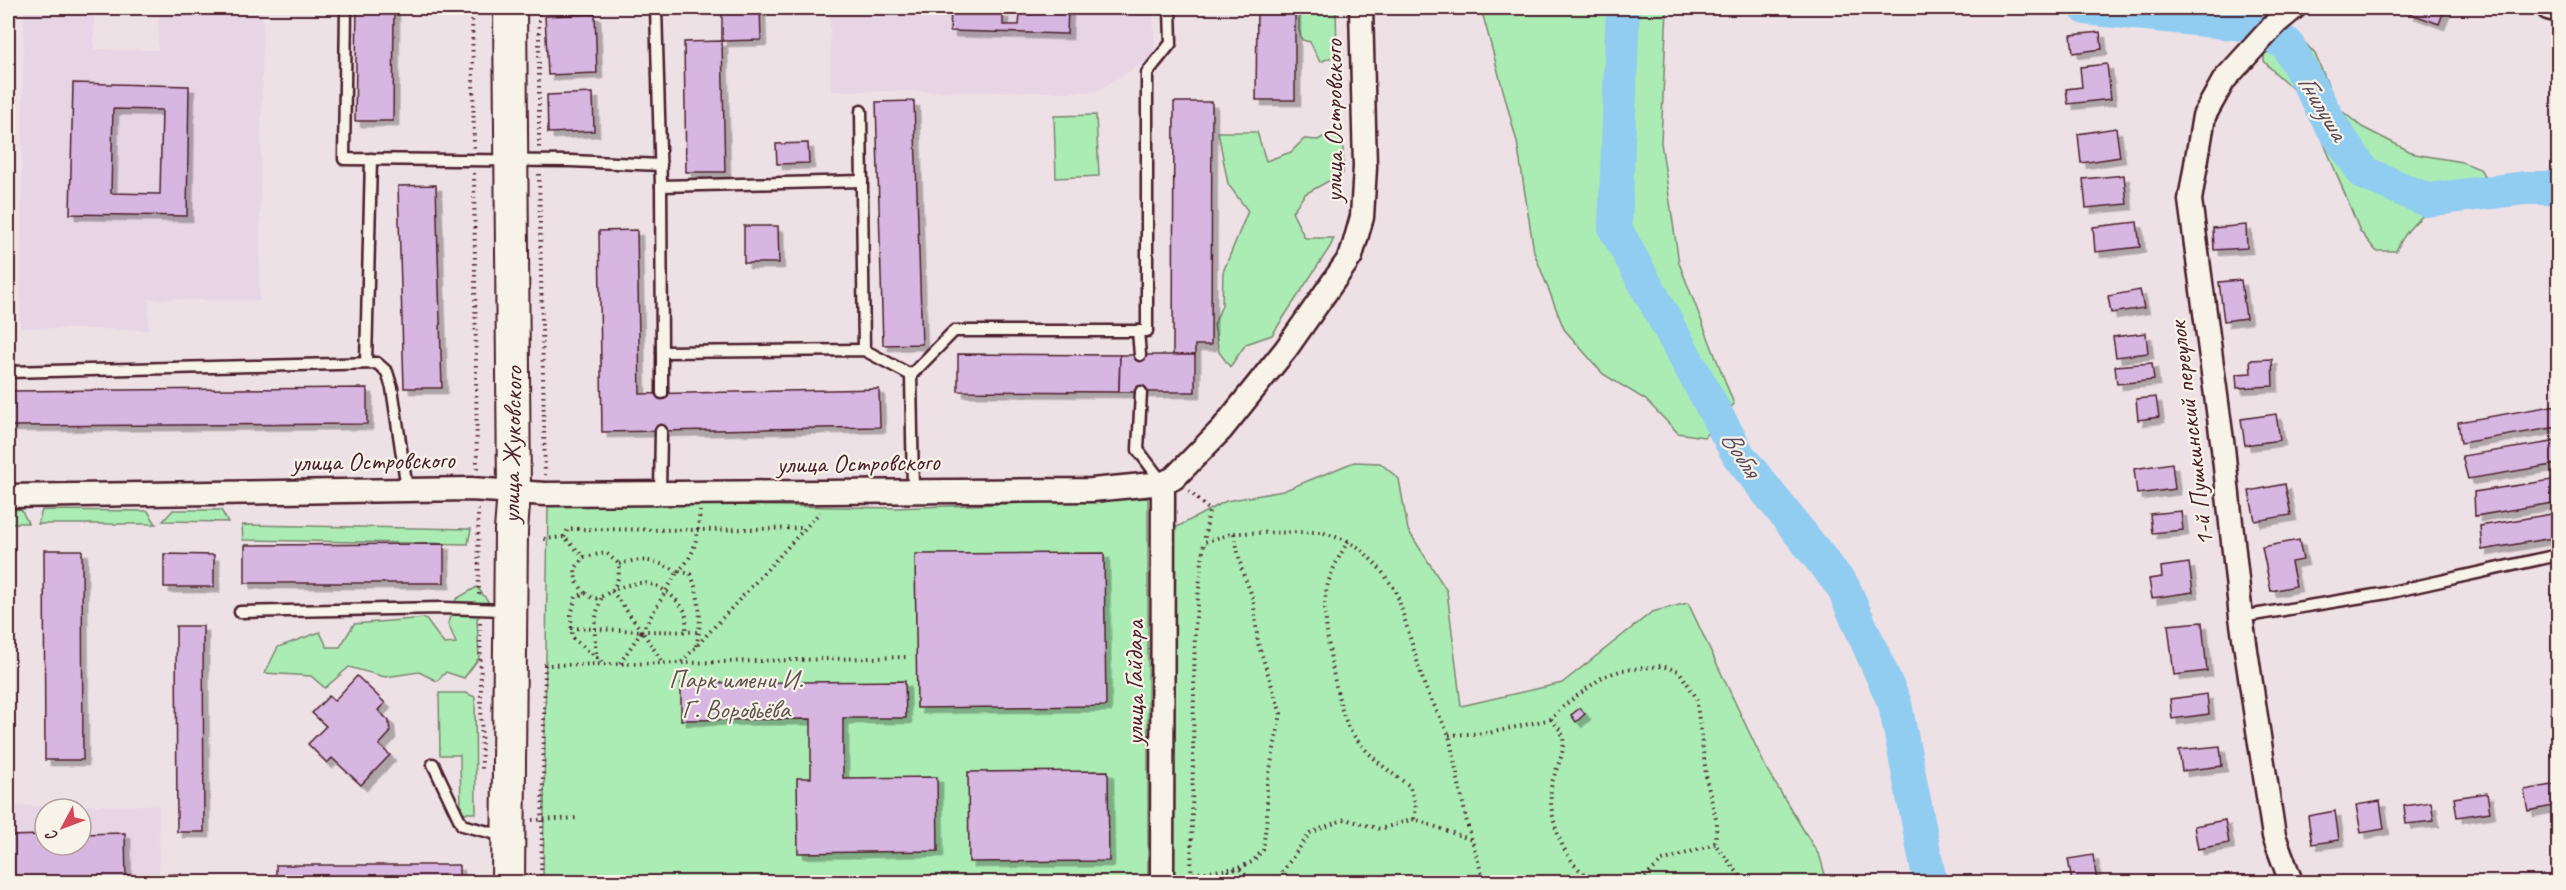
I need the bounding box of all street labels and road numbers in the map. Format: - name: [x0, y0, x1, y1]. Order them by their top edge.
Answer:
- street label: улица Островского: [1317, 38, 1350, 204]
- street label: 1-й Пушкинский переулок: [2161, 317, 2221, 548]
- street label: улица Жуковского: [494, 364, 530, 526]
- street label: улица Островского: [289, 443, 457, 479]
- street label: улица Островского: [774, 445, 942, 481]
- street label: улица Гайдара: [1118, 619, 1151, 748]

